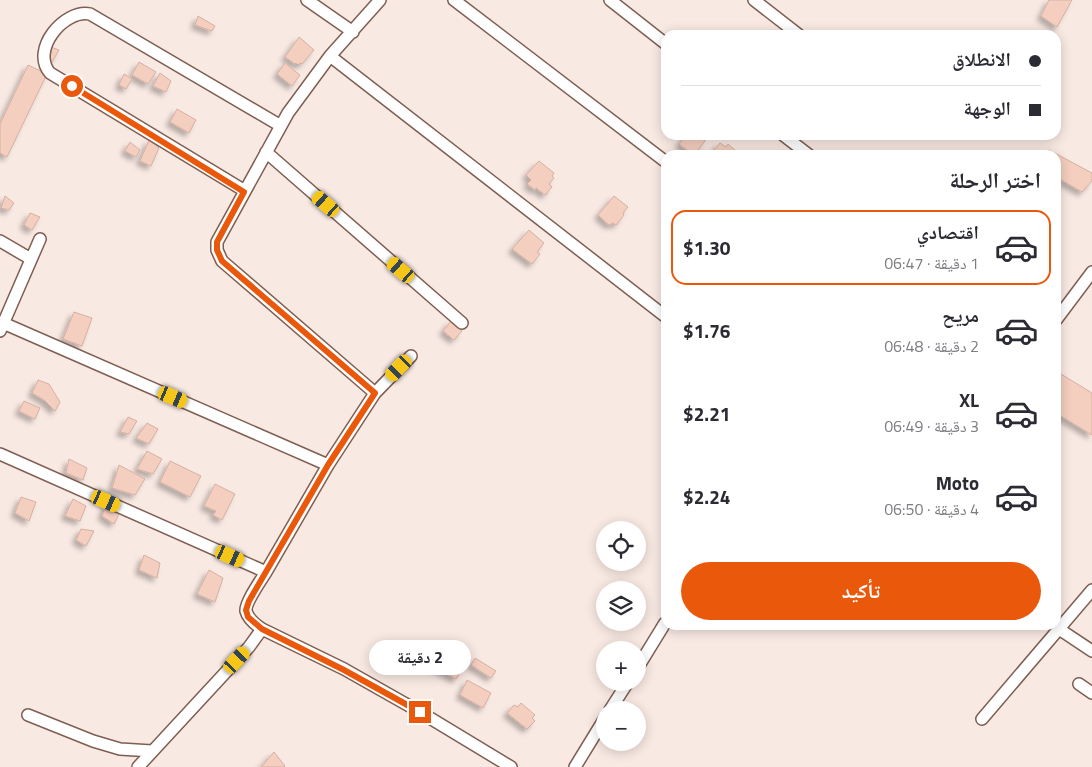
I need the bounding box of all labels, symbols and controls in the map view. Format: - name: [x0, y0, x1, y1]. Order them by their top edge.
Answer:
- text: الانطلاق: [952, 44, 1011, 73]
- route start: [61, 75, 83, 97]
- text: الوجهة: [963, 93, 1011, 122]
- text: اختر الرحلة: [949, 163, 1041, 197]
- car: [309, 188, 342, 220]
- text: اقتصادي: [917, 217, 979, 246]
- icon: car: [994, 225, 1039, 270]
- text: $1.30: [683, 233, 730, 262]
- text: 1 دقيقة · 06:47: [884, 251, 979, 275]
- car: [384, 254, 417, 286]
- text: مريح: [942, 300, 979, 329]
- icon: car: [994, 308, 1039, 353]
- text: $1.76: [683, 316, 730, 345]
- text: 2 دقيقة · 06:48: [884, 334, 979, 358]
- car: [383, 352, 414, 384]
- car: [156, 384, 189, 410]
- text: XL: [959, 385, 979, 414]
- icon: car: [994, 391, 1039, 436]
- text: $2.21: [683, 399, 730, 428]
- text: 3 دقيقة · 06:49: [884, 414, 979, 438]
- text: Moto: [936, 468, 979, 497]
- icon: car: [994, 474, 1039, 519]
- text: $2.24: [683, 482, 730, 511]
- car: [89, 488, 122, 514]
- text: 4 دقيقة · 06:50: [884, 497, 979, 521]
- map controls: [596, 521, 646, 751]
- button: locate: [596, 521, 646, 571]
- car: [213, 543, 246, 569]
- button: تأكيد: [681, 562, 1041, 620]
- button: layers: [596, 581, 646, 631]
- callout: 2 دقيقة: [369, 640, 471, 674]
- button: +: [596, 641, 646, 691]
- car: [221, 644, 252, 676]
- text: 2 دقيقة: [397, 645, 443, 669]
- route end: [409, 701, 431, 723]
- button: −: [596, 701, 646, 751]

